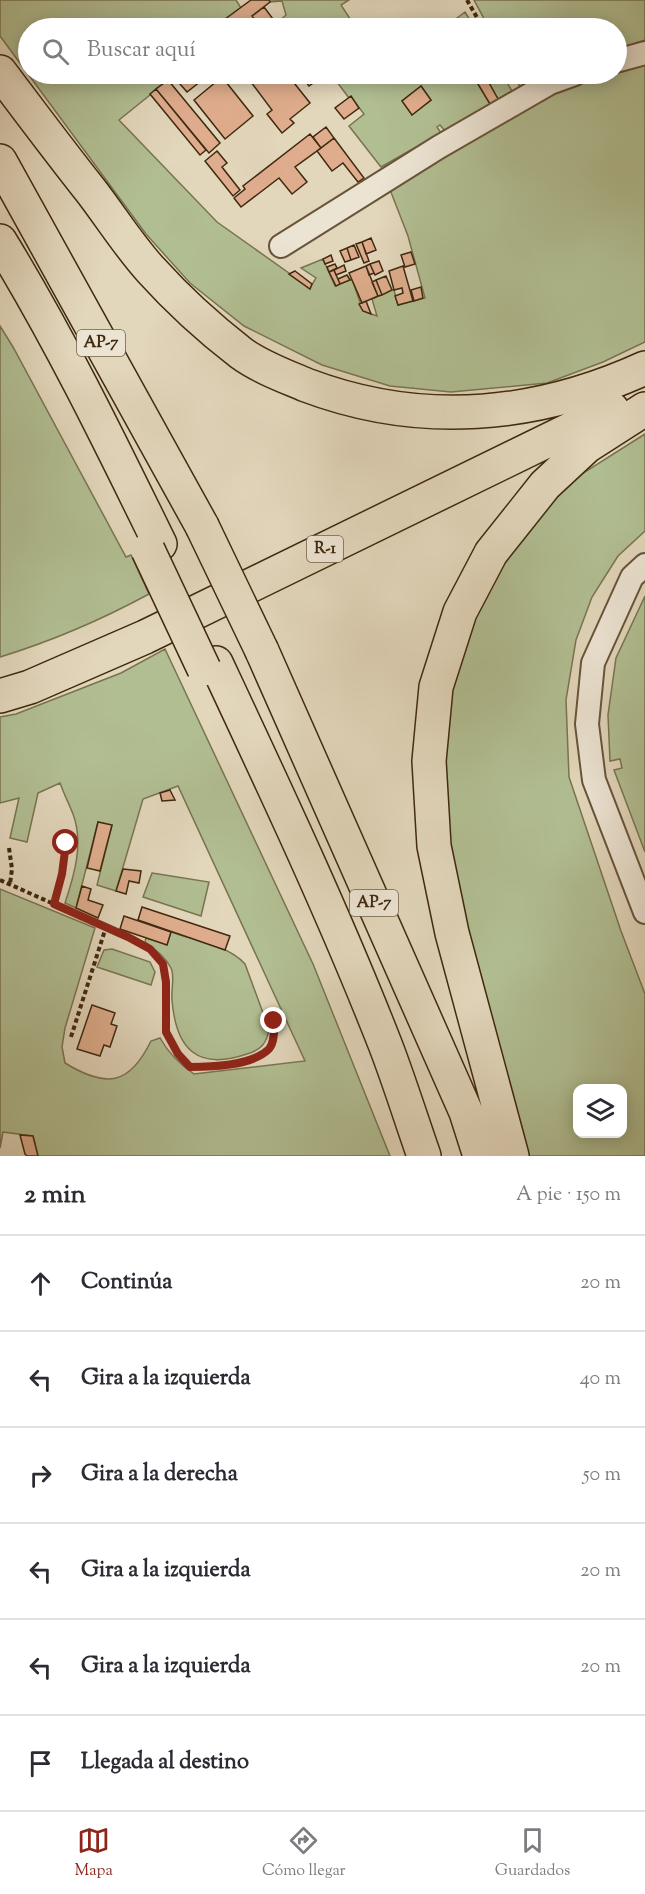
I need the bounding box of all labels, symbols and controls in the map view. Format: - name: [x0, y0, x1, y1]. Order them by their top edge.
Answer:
- search box: [18, 18, 627, 84]
- icon: search: [39, 35, 72, 68]
- text: Buscar aquí: [87, 35, 196, 67]
- road number: AP-7: [77, 330, 125, 356]
- road number: R-1: [307, 536, 343, 562]
- route start: [52, 829, 78, 855]
- road number: AP-7: [350, 890, 398, 916]
- route end: [260, 1007, 286, 1033]
- map controls: [573, 1084, 627, 1138]
- button: layers: [573, 1084, 627, 1138]
- text: 2 min: [24, 1177, 86, 1214]
- text: A pie · 150 m: [516, 1181, 621, 1210]
- icon: ahead: [24, 1267, 57, 1300]
- text: Continúa: [81, 1267, 172, 1299]
- text: 20 m: [580, 1269, 621, 1298]
- icon: left: [24, 1363, 57, 1396]
- text: Gira a la izquierda: [81, 1363, 251, 1395]
- text: 40 m: [580, 1365, 621, 1394]
- icon: right: [24, 1459, 57, 1492]
- text: Gira a la derecha: [81, 1459, 238, 1491]
- text: 50 m: [583, 1461, 621, 1490]
- icon: left: [24, 1555, 57, 1588]
- text: Gira a la izquierda: [81, 1555, 251, 1587]
- text: 20 m: [580, 1557, 621, 1586]
- icon: left: [24, 1651, 57, 1684]
- text: Gira a la izquierda: [81, 1651, 251, 1683]
- text: 20 m: [580, 1653, 621, 1682]
- icon: arrive: [24, 1747, 57, 1780]
- text: Llegada al destino: [81, 1747, 249, 1779]
- tab: Mapa: [75, 1824, 113, 1883]
- tab: Cómo llegar: [262, 1824, 346, 1883]
- tab: Guardados: [495, 1824, 570, 1883]

